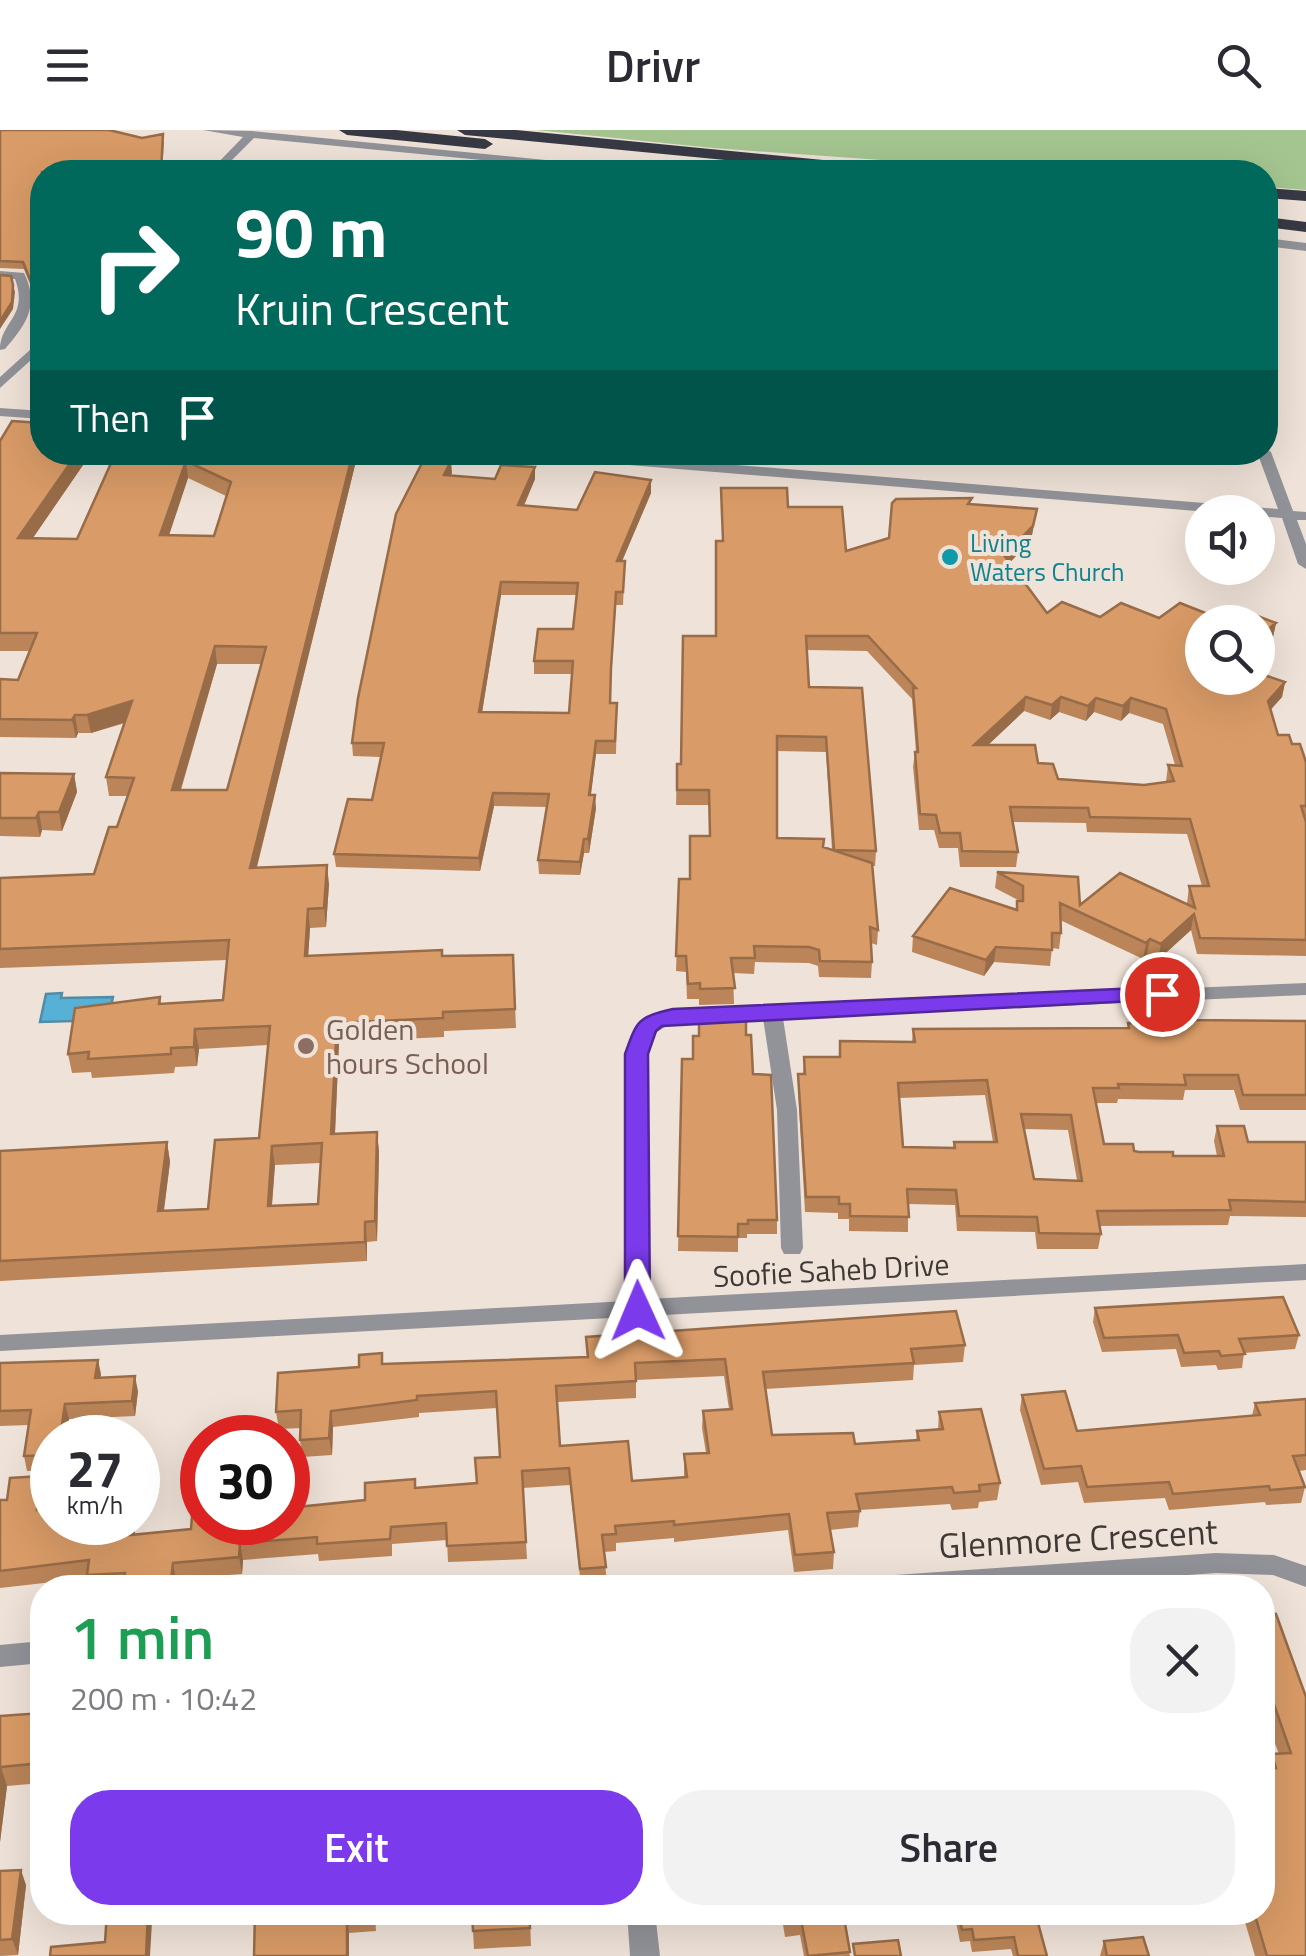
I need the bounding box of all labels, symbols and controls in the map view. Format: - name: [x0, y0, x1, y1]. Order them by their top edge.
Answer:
- text: Drivr: [606, 31, 700, 99]
- icon: menu: [40, 38, 95, 93]
- icon: search: [1211, 38, 1266, 93]
- text: 90 m: [235, 178, 388, 284]
- icon: right: [70, 200, 200, 330]
- text: Kruin Crescent: [235, 274, 509, 342]
- text: Then: [70, 389, 150, 447]
- icon: arrive: [170, 390, 225, 445]
- map controls: [1185, 495, 1275, 695]
- button: sound: [1185, 495, 1275, 585]
- place label: Living Waters Church: [970, 524, 1125, 591]
- marker: Living Waters Church: [939, 546, 961, 568]
- button: search: [1185, 605, 1275, 695]
- pin: [1120, 952, 1205, 1037]
- icon: arrive: [1135, 967, 1190, 1022]
- place label: Golden hours School: [326, 1006, 489, 1086]
- marker: Golden hours School: [295, 1035, 317, 1057]
- street label: Soofie Saheb Drive: [712, 1241, 950, 1299]
- position arrow: [586, 1259, 690, 1363]
- speed limit sign: 30: [180, 1415, 310, 1545]
- text: 27: [67, 1430, 123, 1506]
- text: km/h: [67, 1486, 123, 1524]
- street label: Glenmore Crescent: [937, 1504, 1219, 1572]
- text: 1 min: [70, 1591, 214, 1682]
- button: close: [1130, 1608, 1235, 1713]
- text: 200 m · 10:42: [70, 1674, 257, 1722]
- button: Exit: [70, 1790, 643, 1905]
- button: Share: [663, 1790, 1235, 1905]

